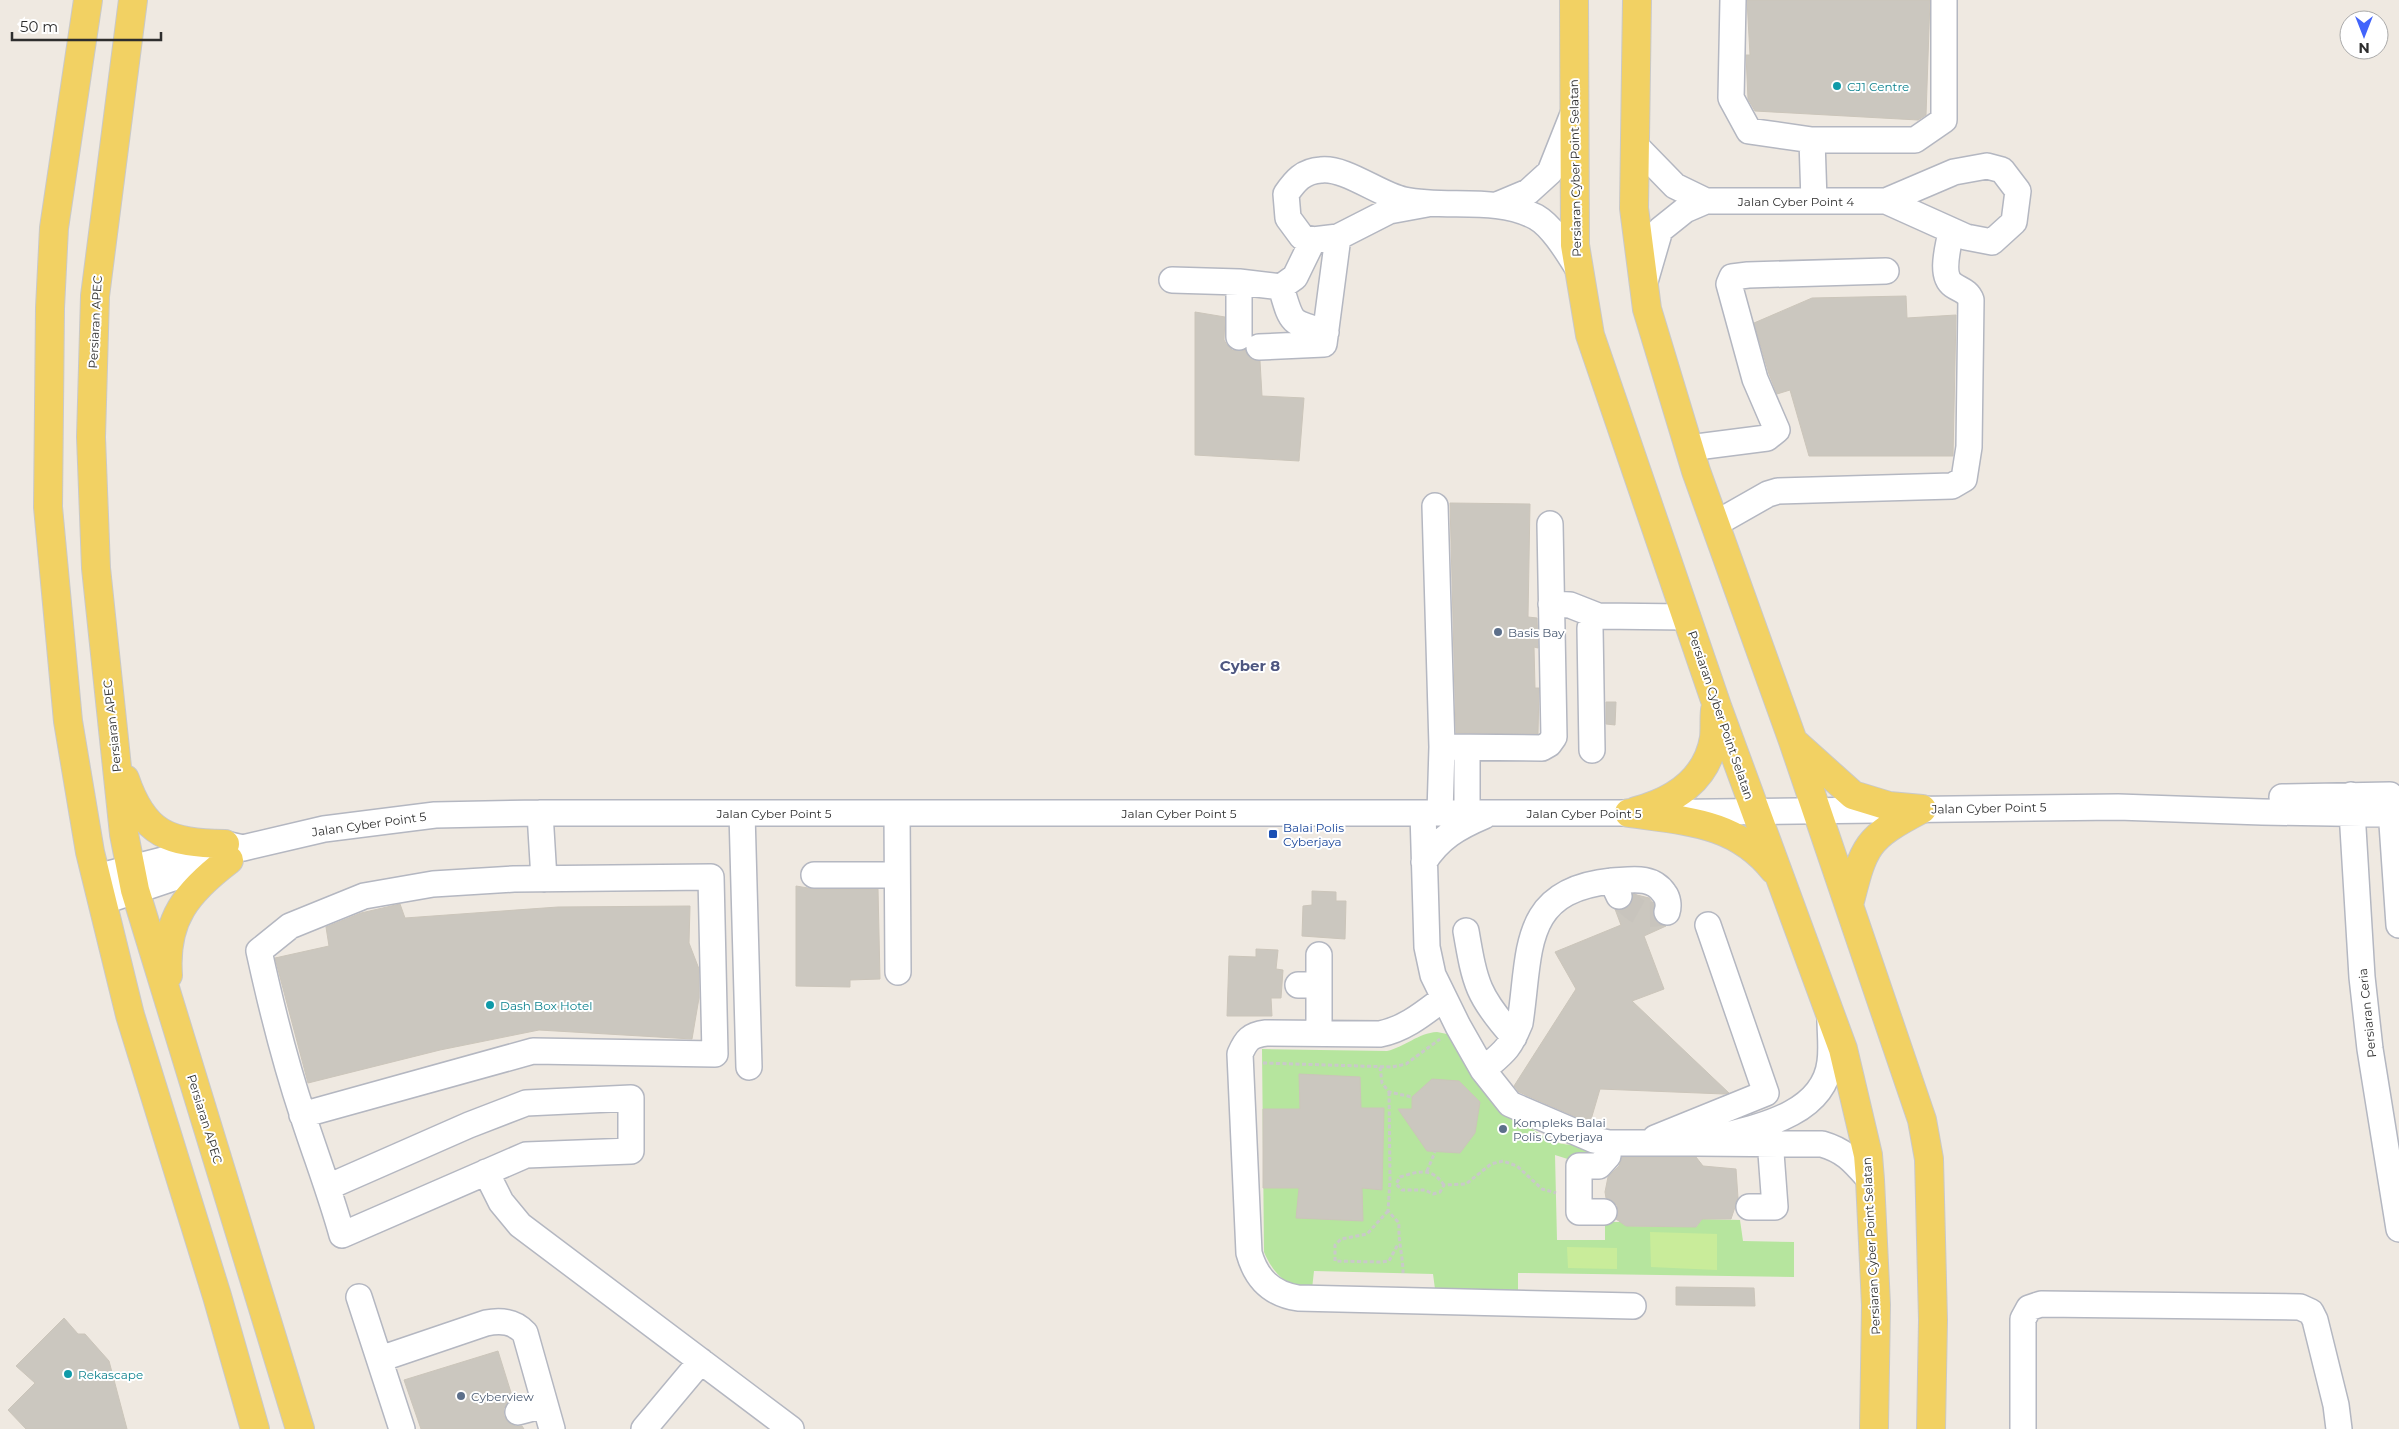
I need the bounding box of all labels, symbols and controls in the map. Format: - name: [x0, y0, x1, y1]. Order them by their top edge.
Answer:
- scale bar: [12, 10, 161, 42]
- north arrow: [2339, 10, 2389, 60]
- text: 50 m: [20, 17, 58, 36]
- text: N: [2358, 39, 2370, 57]
- street label: Persiaran Cyber Point Selatan: [1566, 79, 1584, 257]
- place label: CJ1 Centre: [1847, 79, 1909, 94]
- marker: CJ1 Centre: [1831, 80, 1843, 92]
- street label: Jalan Cyber Point 4: [1737, 194, 1854, 209]
- street label: Persiaran APEC: [85, 275, 105, 369]
- place label: Basis Bay: [1508, 625, 1565, 640]
- marker: Basis Bay: [1492, 626, 1504, 638]
- street label: Persiaran Cyber Point Selatan: [1685, 629, 1757, 801]
- district label: Cyber 8: [1220, 656, 1280, 675]
- street label: Persiaran APEC: [100, 679, 124, 773]
- street label: Jalan Cyber Point 5: [1930, 799, 2047, 817]
- street label: Jalan Cyber Point 5: [715, 806, 832, 821]
- street label: Jalan Cyber Point 5: [1120, 806, 1237, 821]
- street label: Jalan Cyber Point 5: [1525, 806, 1642, 821]
- street label: Jalan Cyber Point 5: [310, 809, 427, 840]
- place label: Balai Polis Cyberjaya: [1283, 820, 1344, 849]
- marker: Balai Polis Cyberjaya: [1267, 828, 1279, 840]
- street label: Persiaran Ceria: [2355, 968, 2379, 1058]
- place label: Dash Box Hotel: [500, 998, 592, 1013]
- marker: Dash Box Hotel: [484, 999, 496, 1011]
- street label: Persiaran APEC: [184, 1072, 226, 1166]
- place label: Kompleks Balai Polis Cyberjaya: [1513, 1115, 1606, 1144]
- marker: Kompleks Balai Polis Cyberjaya: [1497, 1123, 1509, 1135]
- street label: Persiaran Cyber Point Selatan: [1859, 1157, 1883, 1335]
- place label: Rekascape: [78, 1367, 143, 1382]
- marker: Rekascape: [62, 1368, 74, 1380]
- place label: Cyberview: [471, 1389, 534, 1404]
- marker: Cyberview: [455, 1390, 467, 1402]

